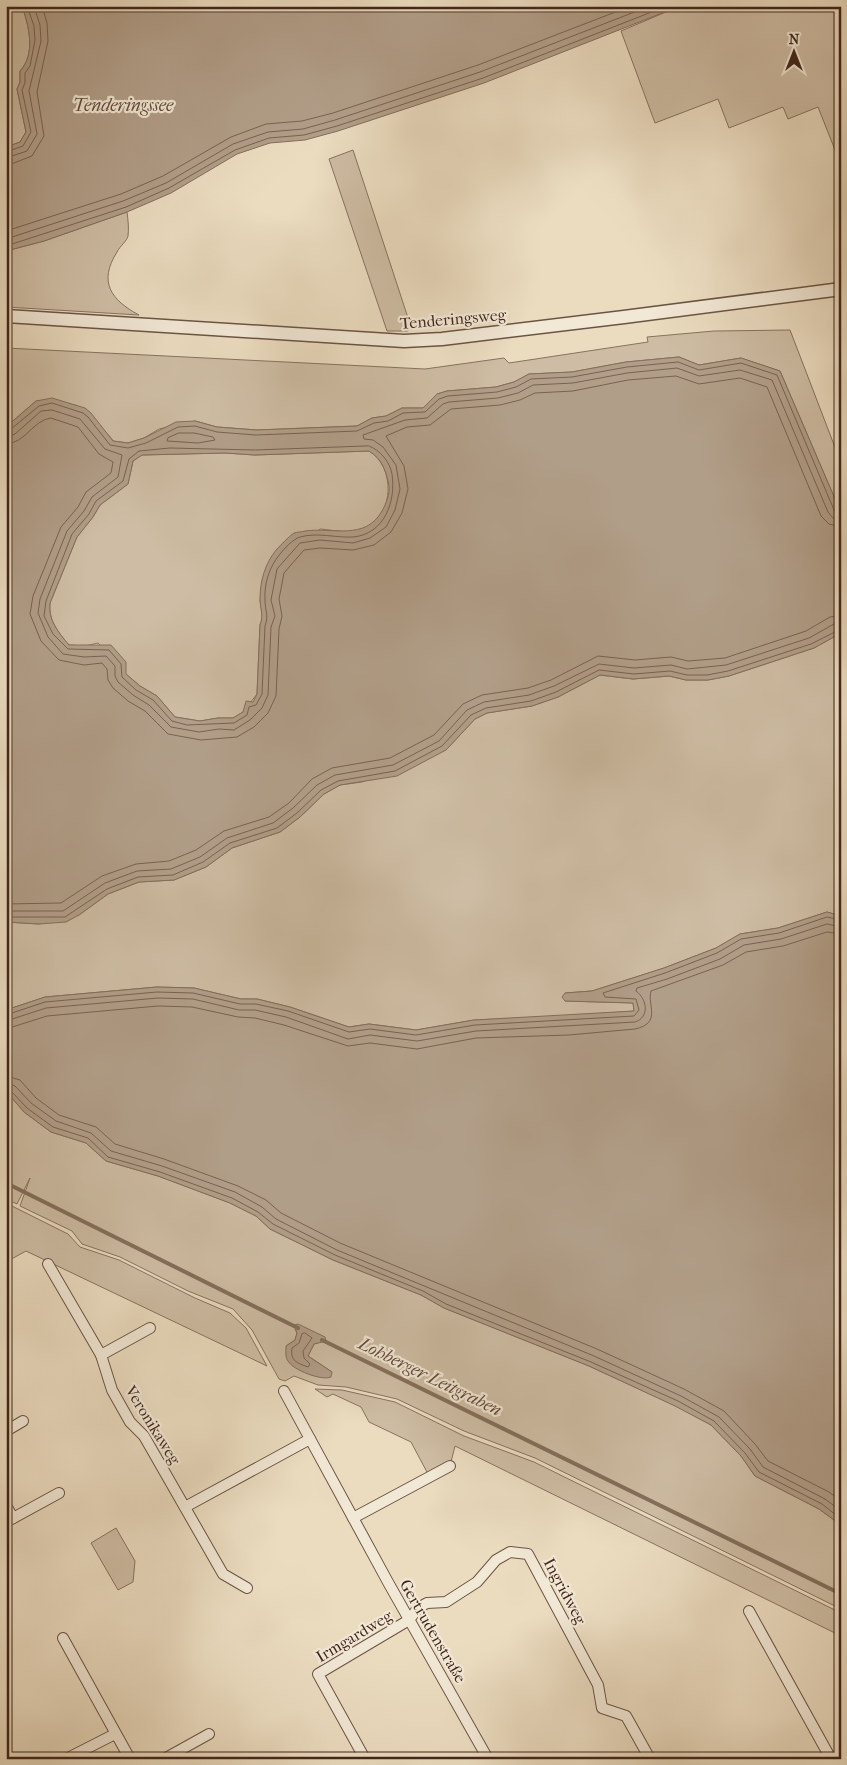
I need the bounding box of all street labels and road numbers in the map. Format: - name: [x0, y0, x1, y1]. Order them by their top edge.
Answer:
- street label: Tenderingsweg: [399, 305, 507, 333]
- street label: Veronikaweg: [121, 1381, 185, 1468]
- street label: Ingridweg: [540, 1555, 591, 1628]
- street label: Gertrudenstraße: [396, 1576, 470, 1686]
- street label: Irmgardweg: [312, 1606, 396, 1666]

